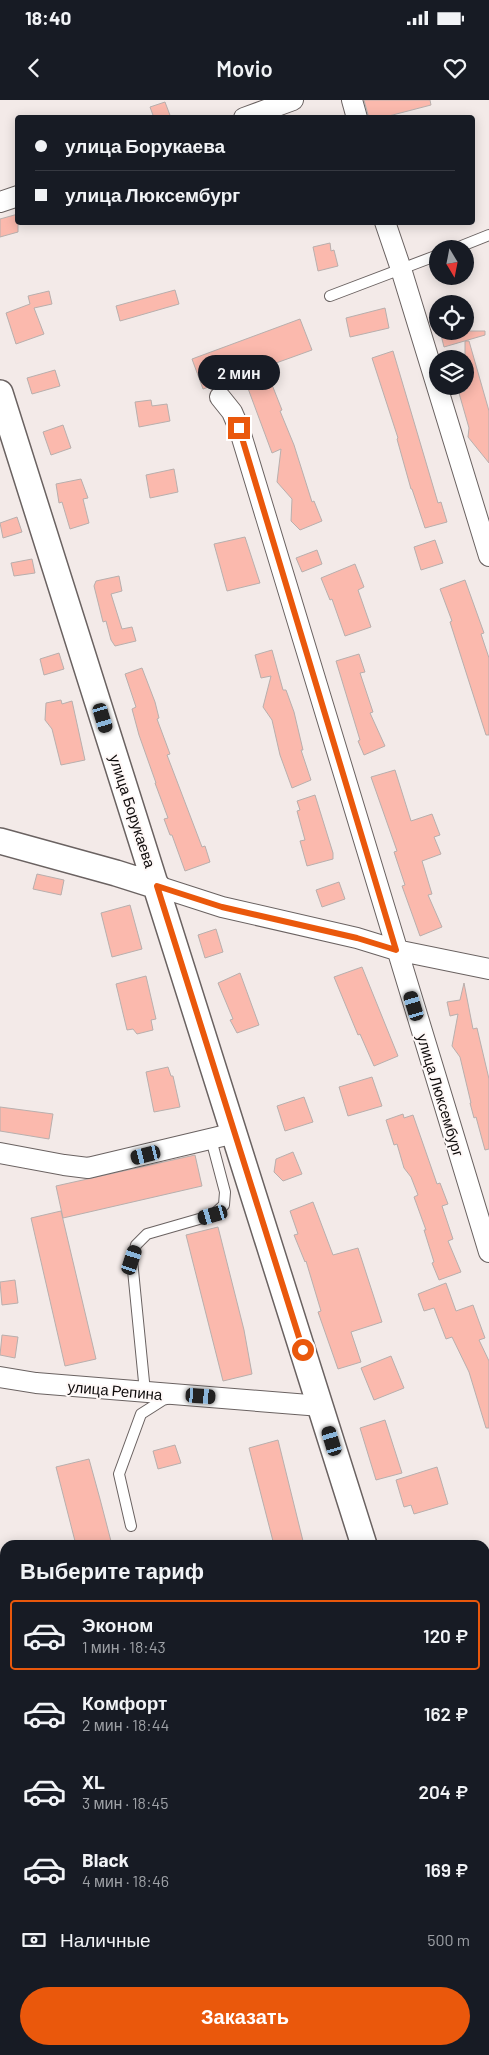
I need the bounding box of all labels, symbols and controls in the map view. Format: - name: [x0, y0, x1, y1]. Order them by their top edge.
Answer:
- text: 18:40: [25, 6, 71, 29]
- icon: back: [20, 54, 48, 82]
- icon: heart: [441, 54, 469, 82]
- text: Movio: [216, 55, 273, 81]
- text: улица Борукаева: [65, 134, 225, 157]
- text: улица Люксембург: [65, 183, 240, 206]
- north arrow: [429, 240, 474, 285]
- map controls: [429, 240, 474, 395]
- button: locate: [429, 295, 474, 340]
- button: layers: [429, 350, 474, 395]
- callout: 2 мин: [198, 355, 280, 390]
- text: 2 мин: [217, 363, 261, 382]
- route end: [228, 417, 250, 439]
- car: [91, 701, 114, 735]
- street label: улица Борукаева: [106, 752, 160, 870]
- car: [402, 989, 425, 1023]
- street label: улица Люксембург: [414, 1031, 468, 1159]
- car: [129, 1144, 162, 1166]
- car: [196, 1204, 229, 1226]
- car: [120, 1243, 143, 1277]
- route start: [292, 1339, 314, 1361]
- street label: улица Репина: [67, 1377, 164, 1403]
- car: [185, 1387, 216, 1405]
- car: [320, 1424, 343, 1458]
- text: Выберите тариф: [20, 1557, 204, 1583]
- icon: car: [22, 1613, 67, 1658]
- text: Эконом: [82, 1613, 153, 1636]
- text: 120 ₽: [423, 1624, 468, 1647]
- text: 1 мин · 18:43: [82, 1637, 166, 1656]
- icon: car: [22, 1691, 67, 1736]
- text: Комфорт: [82, 1691, 167, 1714]
- text: 162 ₽: [424, 1702, 468, 1725]
- text: 2 мин · 18:44: [82, 1715, 169, 1734]
- icon: car: [22, 1769, 67, 1814]
- text: XL: [82, 1770, 105, 1793]
- text: 204 ₽: [419, 1780, 468, 1803]
- text: 3 мин · 18:45: [82, 1793, 168, 1812]
- icon: car: [22, 1847, 67, 1892]
- text: Black: [82, 1848, 129, 1871]
- text: 169 ₽: [424, 1858, 468, 1881]
- text: 4 мин · 18:46: [82, 1871, 169, 1890]
- icon: cash: [20, 1926, 48, 1954]
- text: Наличные: [60, 1928, 151, 1951]
- text: 500 m: [427, 1930, 470, 1949]
- button: Заказать: [20, 1987, 470, 2045]

